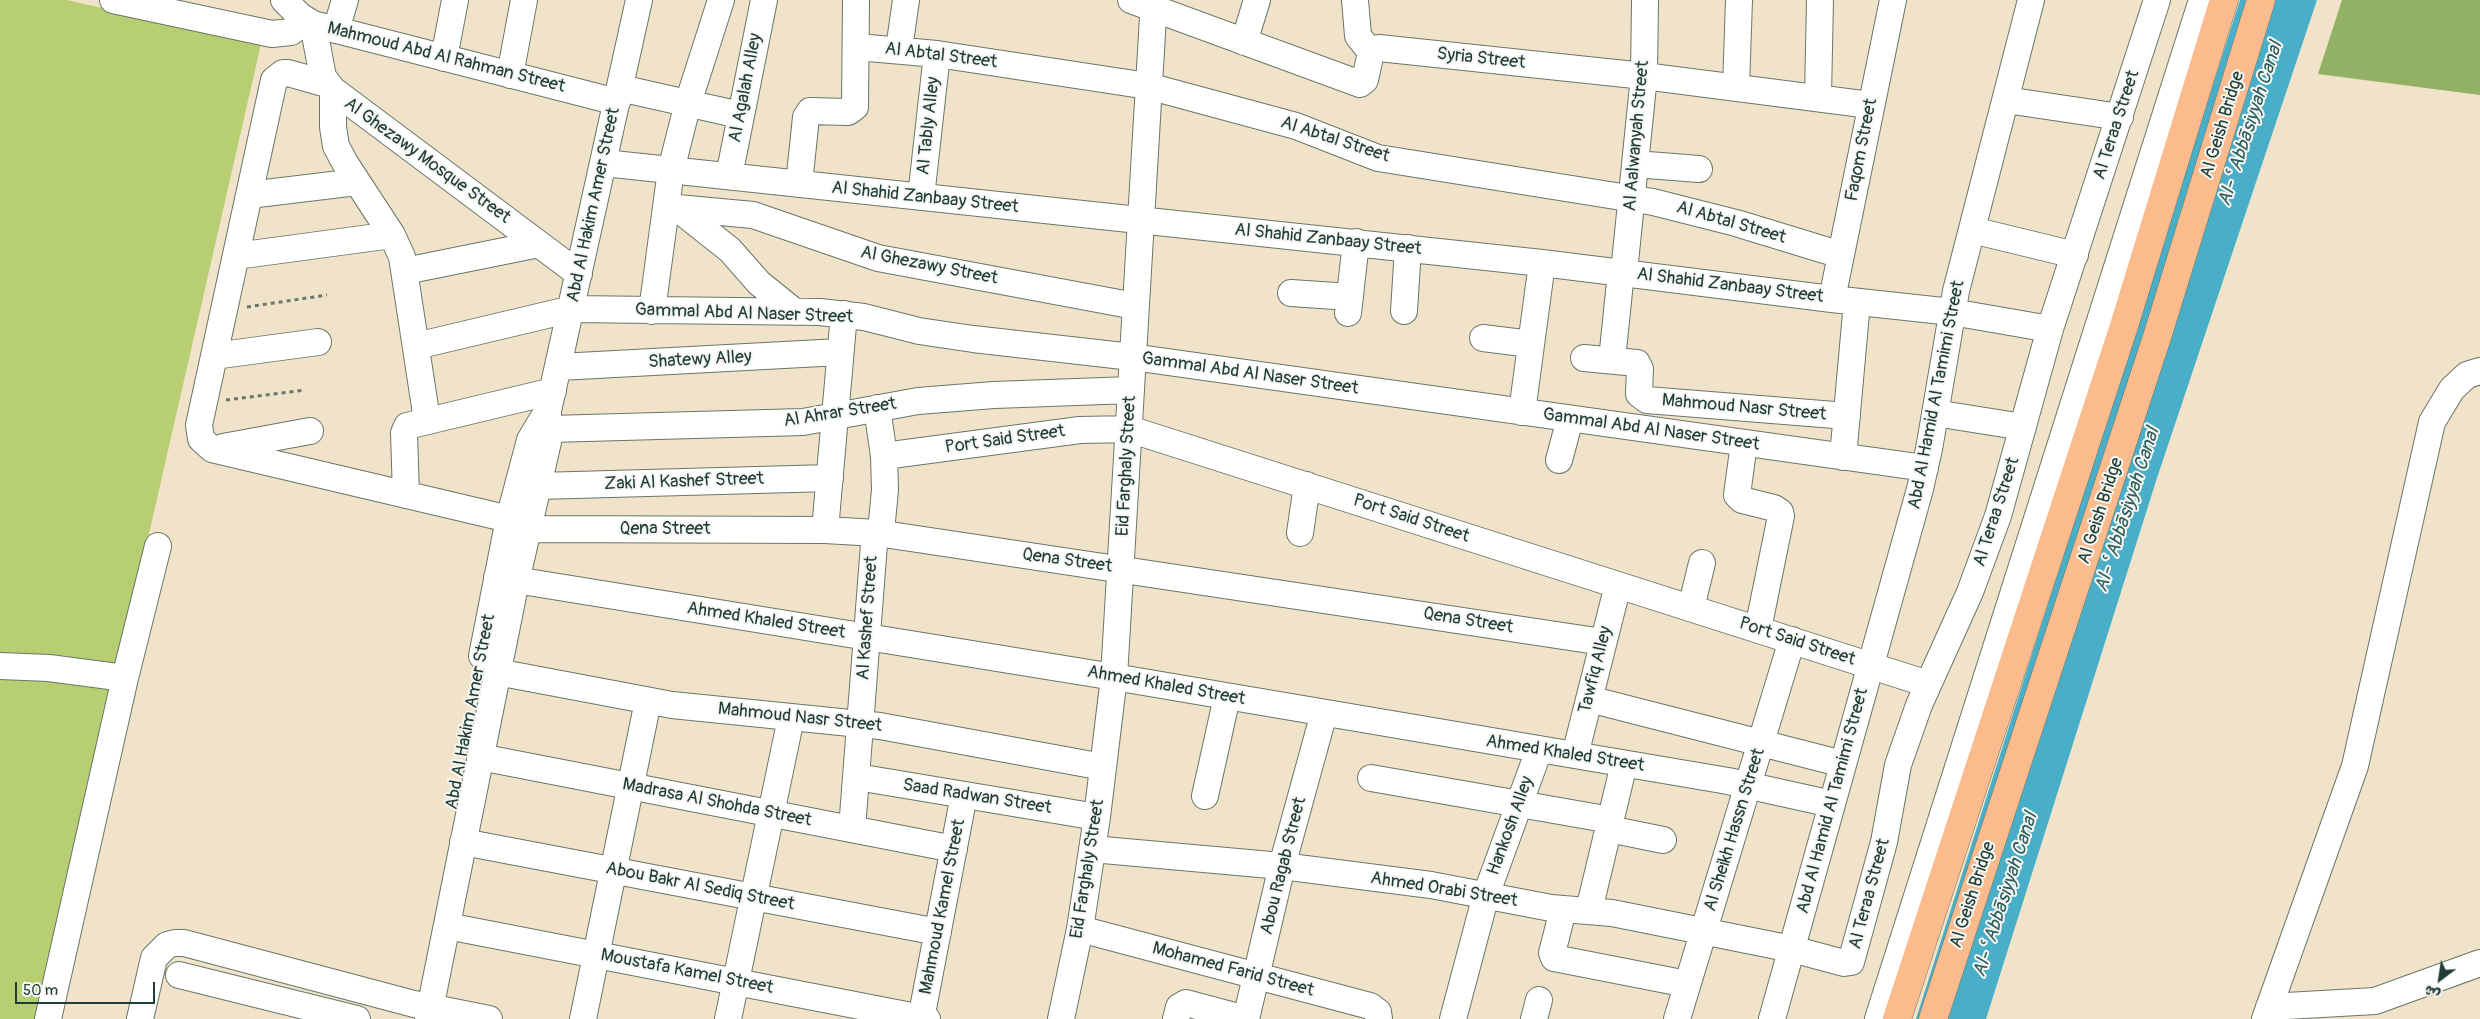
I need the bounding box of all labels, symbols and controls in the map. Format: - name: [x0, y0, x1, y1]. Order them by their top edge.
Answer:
- street label: Mahmoud Abd Al Rahman Street: [325, 18, 567, 98]
- street label: Al Agalah Alley: [725, 32, 767, 144]
- street label: Al Abtal Street: [884, 38, 998, 74]
- water label: Al-ʿAbbāsiyyah Canal: [2214, 39, 2288, 209]
- street label: Syria Street: [1436, 44, 1526, 74]
- street label: Al Aalwanyah Street: [1620, 60, 1654, 212]
- street label: Al Teraa Street: [2089, 68, 2145, 182]
- street label: Al Geish Bridge: [2196, 69, 2250, 181]
- street label: Al Tably Alley: [913, 76, 945, 176]
- street label: Al Ghezawy Mosque Street: [340, 93, 514, 229]
- street label: Faqom Street: [1841, 97, 1883, 203]
- street label: Abd Al Hakim Amer Street: [563, 106, 625, 304]
- street label: Al Abtal Street: [1278, 112, 1392, 168]
- street label: Al Shahid Zanbaay Street: [830, 177, 1020, 219]
- street label: Al Abtal Street: [1674, 197, 1788, 249]
- street label: Al Shahid Zanbaay Street: [1233, 219, 1423, 261]
- street label: Al Ghezawy Street: [859, 242, 999, 290]
- street label: Al Shahid Zanbaay Street: [1635, 264, 1825, 308]
- street label: Abd Al Hamid Al Tamimi Street: [1904, 279, 1970, 511]
- street label: Gammal Abd Al Naser Street: [634, 299, 854, 329]
- street label: Shatewy Alley: [648, 347, 752, 373]
- street label: Gammal Abd Al Naser Street: [1140, 348, 1360, 400]
- street label: Mahmoud Nasr Street: [1661, 390, 1827, 426]
- street label: Al Ahrar Street: [782, 393, 898, 433]
- street label: Eid Farghaly Street: [1113, 395, 1141, 537]
- street label: Gammal Abd Al Naser Street: [1541, 404, 1761, 456]
- street label: Port Said Street: [944, 421, 1066, 459]
- water label: Al-ʿAbbāsiyyah Canal: [2091, 425, 2165, 595]
- street label: Al Teraa Street: [1969, 455, 2025, 569]
- street label: Al Geish Bridge: [2074, 455, 2128, 567]
- street label: Zaki Al Kashef Street: [604, 468, 764, 496]
- street label: Port Said Street: [1350, 490, 1472, 548]
- street label: Qena Street: [620, 518, 710, 540]
- street label: Qena Street: [1021, 544, 1113, 578]
- street label: Al Kashef Street: [853, 555, 883, 681]
- street label: Ahmed Khaled Street: [685, 598, 847, 644]
- street label: Qena Street: [1421, 603, 1515, 639]
- street label: Abd Al Hakim Amer Street: [441, 613, 501, 811]
- street label: Port Said Street: [1736, 613, 1858, 671]
- street label: Tawfiq Alley: [1575, 624, 1617, 716]
- street label: Ahmed Khaled Street: [1085, 661, 1247, 711]
- street label: Abd Al Hamid Al Tamimi Street: [1792, 686, 1874, 916]
- street label: Mahmoud Nasr Street: [717, 699, 883, 737]
- street label: Ahmed Khaled Street: [1484, 731, 1646, 777]
- street label: Al Sheikh Hassn Street: [1700, 746, 1770, 914]
- street label: Madrasa Al Shohda Street: [621, 774, 813, 832]
- street label: Hankosh Alley: [1483, 774, 1539, 878]
- street label: Saad Radwan Street: [901, 775, 1053, 819]
- street label: Abou Ragab Street: [1256, 795, 1312, 937]
- street label: Eid Farghaly Street: [1066, 798, 1110, 940]
- water label: Al-ʿAbbāsiyyah Canal: [1969, 810, 2043, 980]
- street label: Mahmoud Kamel Street: [915, 817, 971, 997]
- street label: Al Teraa Street: [1845, 836, 1895, 952]
- street label: Al Geish Bridge: [1946, 839, 2000, 951]
- street label: Abou Bakr Al Sediq Street: [604, 858, 796, 916]
- street label: Ahmed Orabi Street: [1369, 868, 1519, 912]
- street label: Mohamed Farid Street: [1150, 938, 1316, 1002]
- street label: Moustafa Kamel Street: [599, 945, 775, 999]
- north arrow: [2415, 954, 2465, 1004]
- scale bar: [18, 972, 158, 1004]
- text: 50 m: [23, 981, 58, 1000]
- text: ش: [2421, 981, 2443, 1004]

